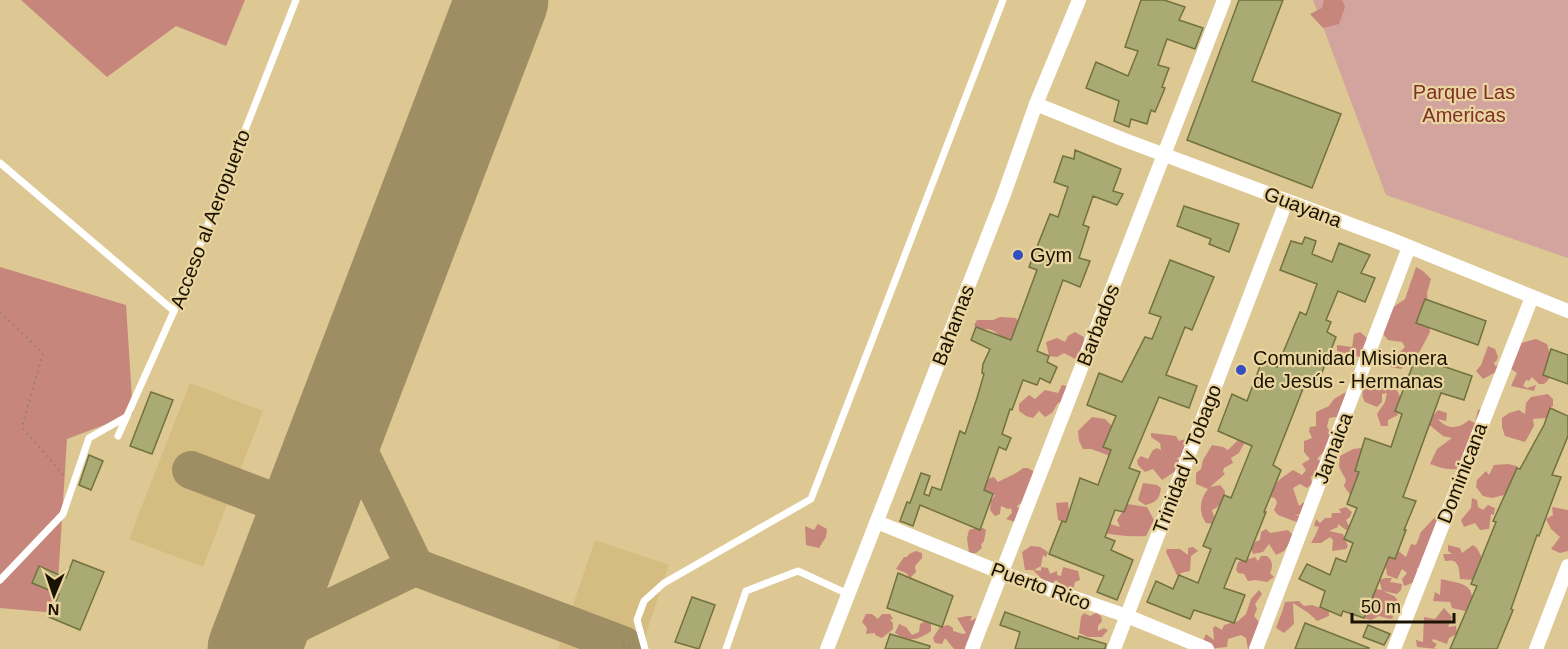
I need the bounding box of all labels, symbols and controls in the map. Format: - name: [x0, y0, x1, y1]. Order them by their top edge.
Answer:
- park label: Parque Las Americas: [1413, 81, 1515, 126]
- street label: Acceso al Aeropuerto: [166, 126, 254, 312]
- street label: Guayana: [1261, 182, 1346, 232]
- place label: Gym: [1030, 244, 1072, 266]
- marker: Gym: [1011, 248, 1025, 262]
- street label: Barbados: [1072, 281, 1124, 369]
- street label: Bahamas: [928, 282, 978, 368]
- place label: Comunidad Misionera de Jesús - Hermanas: [1253, 347, 1448, 392]
- marker: Comunidad Misionera de Jesús - Hermanas: [1234, 363, 1248, 377]
- street label: Trinidad y Tobago: [1148, 381, 1226, 537]
- street label: Jamaica: [1309, 408, 1357, 487]
- street label: Dominicana: [1433, 419, 1492, 526]
- street label: Puerto Rico: [988, 558, 1094, 614]
- north arrow: [24, 565, 84, 625]
- scale bar: [1352, 586, 1454, 624]
- text: 50 m: [1361, 597, 1401, 617]
- text: N: [47, 601, 60, 618]

